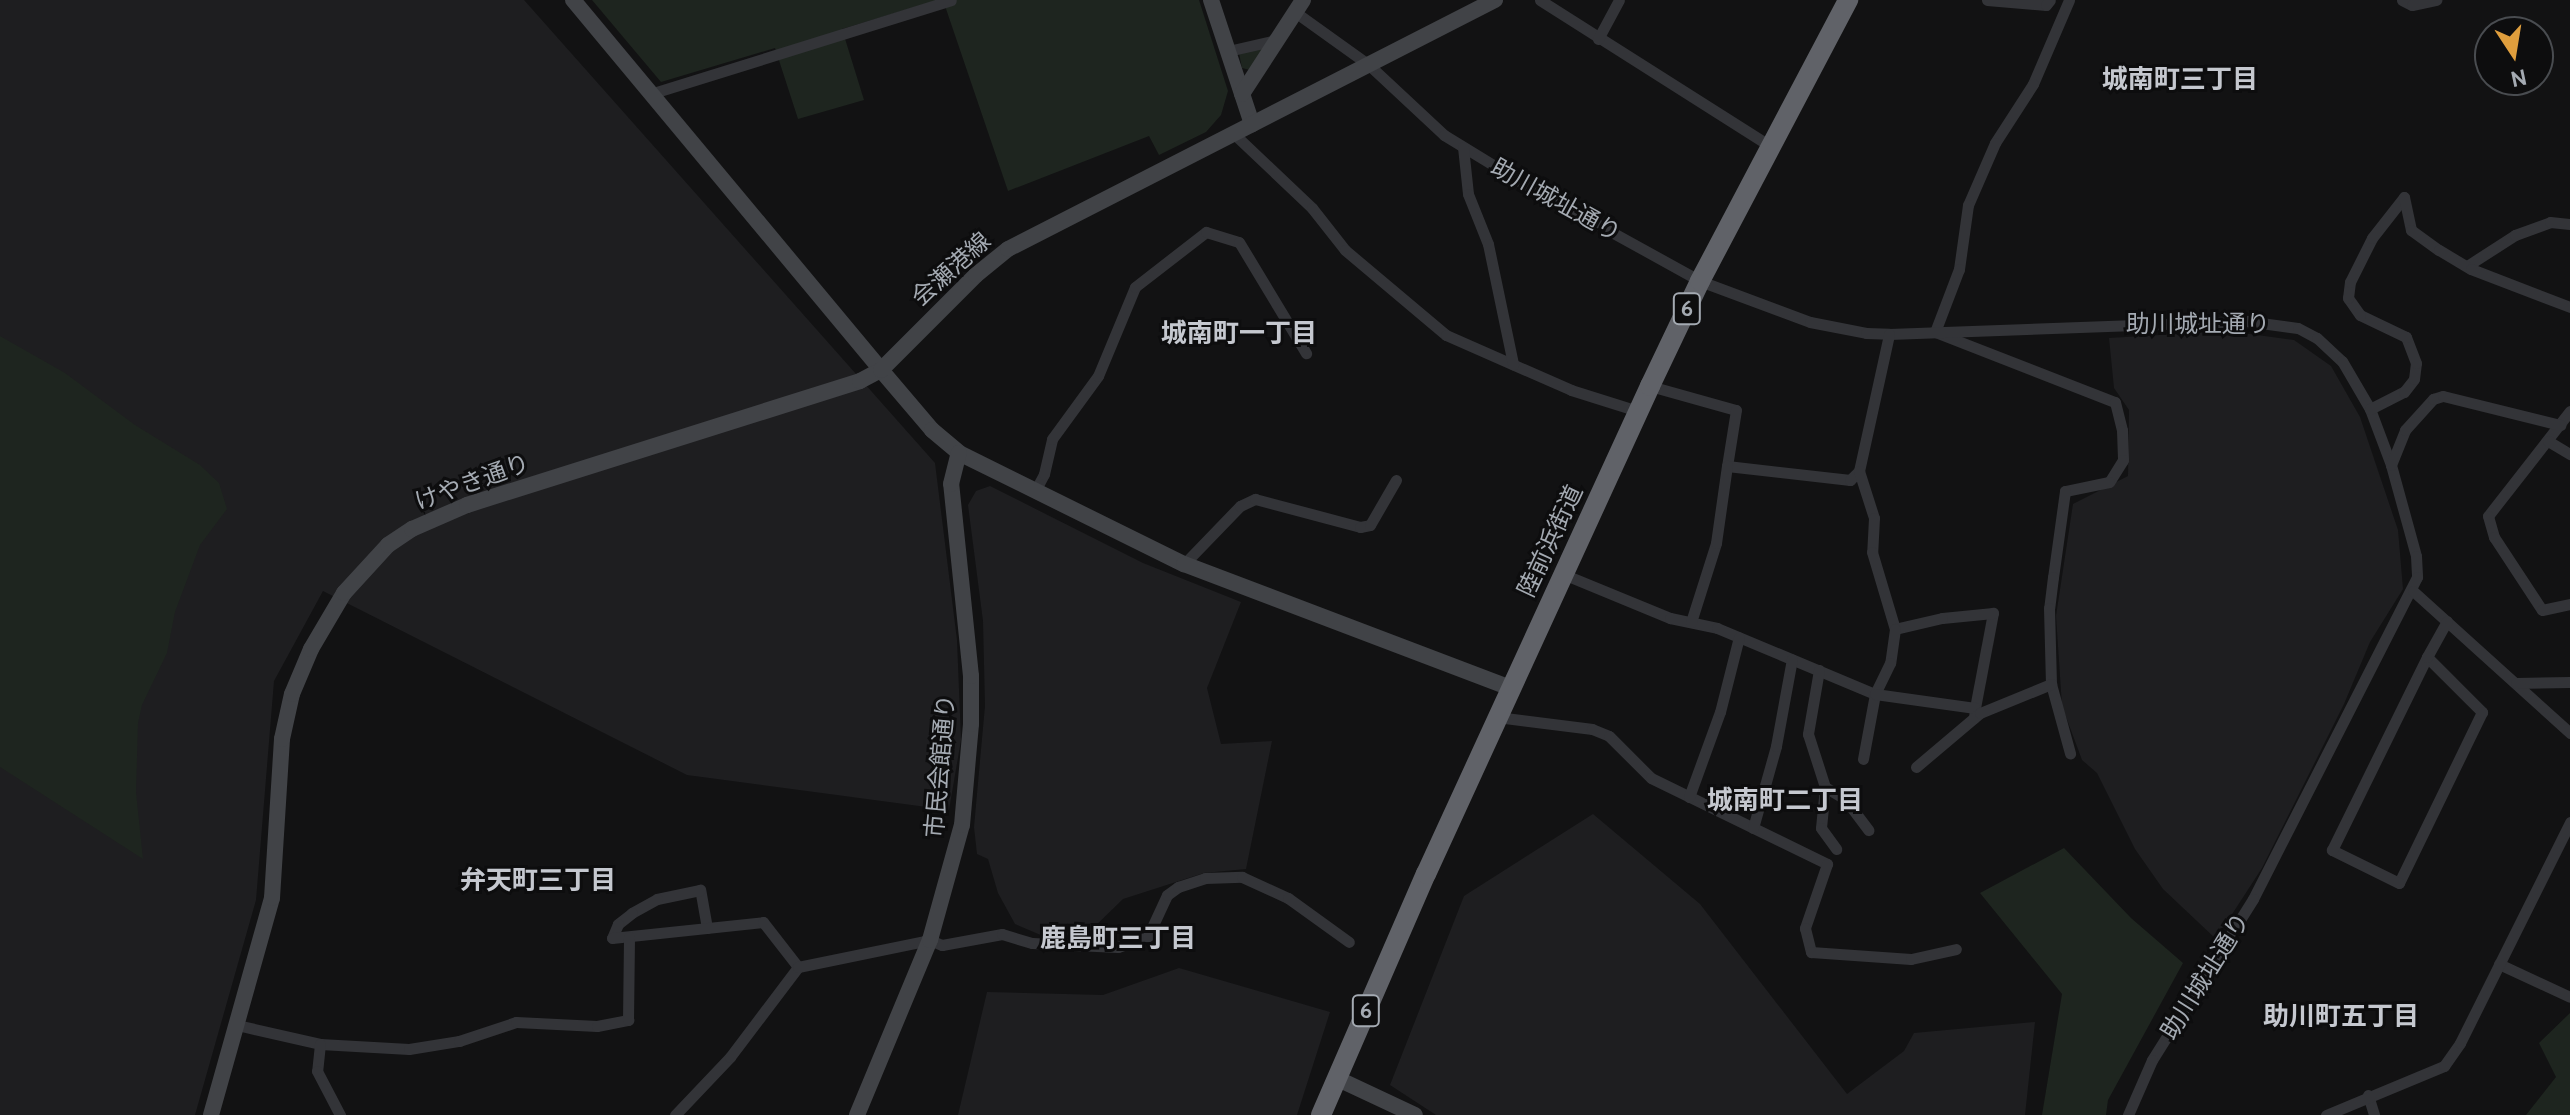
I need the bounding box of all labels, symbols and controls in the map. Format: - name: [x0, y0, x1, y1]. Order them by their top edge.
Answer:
- north arrow: [2474, 16, 2554, 96]
- text: N: [2508, 63, 2529, 93]
- district label: 城南町三丁目: [2102, 64, 2258, 96]
- street label: 助川城址通り: [1486, 152, 1626, 248]
- street label: 会瀬港線: [906, 226, 996, 312]
- road number: 6: [1671, 291, 1703, 327]
- street label: 助川城址通り: [2126, 310, 2270, 338]
- district label: 城南町一丁目: [1161, 318, 1317, 350]
- street label: けやき通り: [411, 448, 533, 516]
- street label: 陸前浜街道: [1512, 481, 1588, 601]
- street label: 市民会館通り: [919, 693, 961, 839]
- district label: 城南町二丁目: [1707, 785, 1863, 817]
- district label: 弁天町三丁目: [460, 865, 616, 897]
- street label: 助川城址通り: [2155, 907, 2255, 1045]
- district label: 鹿島町三丁目: [1040, 923, 1196, 955]
- road number: 6: [1350, 993, 1382, 1029]
- district label: 助川町五丁目: [2263, 1001, 2419, 1033]

